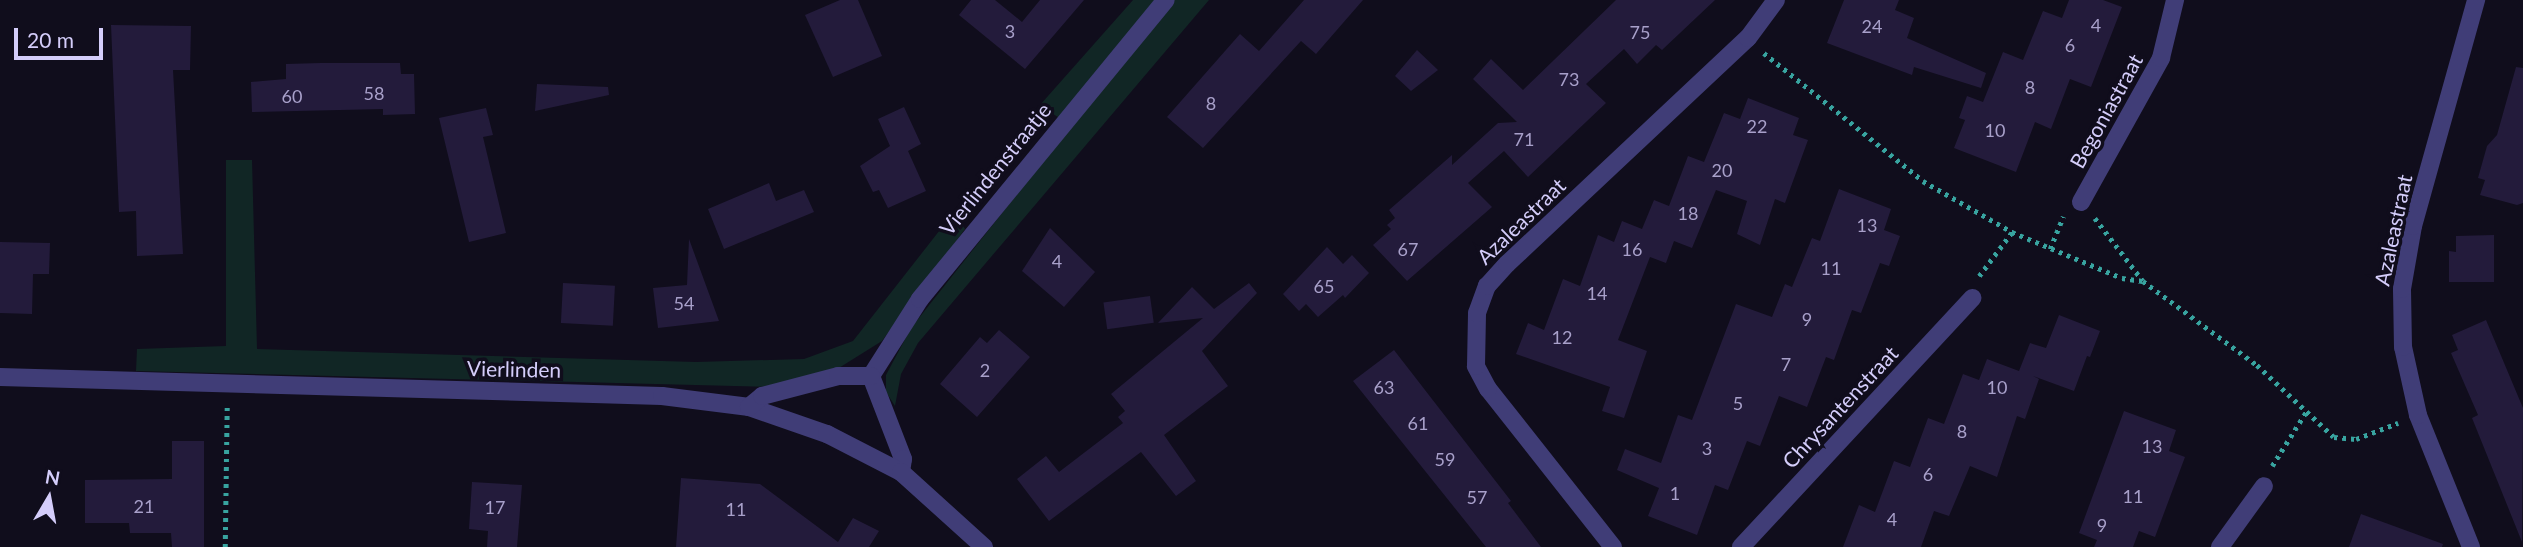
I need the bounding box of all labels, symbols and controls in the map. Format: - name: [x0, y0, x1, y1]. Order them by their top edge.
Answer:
- scale bar: [18, 14, 107, 58]
- house number: 4: [2091, 14, 2101, 36]
- house number: 24: [1862, 15, 1882, 37]
- house number: 3: [1005, 20, 1015, 42]
- house number: 75: [1630, 21, 1650, 43]
- text: 20 m: [27, 27, 74, 52]
- house number: 6: [2065, 34, 2075, 56]
- street label: Begoniastraat: [2064, 49, 2148, 173]
- house number: 73: [1559, 68, 1579, 90]
- house number: 8: [2025, 76, 2035, 98]
- house number: 58: [364, 82, 384, 104]
- house number: 60: [282, 85, 302, 107]
- house number: 8: [1206, 92, 1216, 114]
- street label: Vierlindenstraatje: [934, 98, 1056, 240]
- house number: 22: [1747, 115, 1767, 137]
- house number: 10: [1985, 119, 2005, 141]
- house number: 71: [1514, 128, 1534, 150]
- house number: 20: [1712, 159, 1732, 181]
- street label: Azaleastraat: [2369, 172, 2417, 288]
- street label: Azaleastraat: [1472, 173, 1570, 269]
- house number: 18: [1678, 202, 1698, 224]
- house number: 13: [1857, 214, 1877, 236]
- house number: 67: [1398, 238, 1418, 260]
- house number: 16: [1622, 238, 1642, 260]
- house number: 4: [1052, 250, 1062, 272]
- house number: 11: [1821, 257, 1841, 279]
- house number: 65: [1314, 275, 1334, 297]
- house number: 14: [1587, 282, 1607, 304]
- house number: 54: [674, 292, 694, 314]
- house number: 9: [1802, 308, 1812, 330]
- house number: 12: [1552, 326, 1572, 348]
- street label: Chrysantenstraat: [1777, 341, 1903, 473]
- house number: 7: [1781, 353, 1791, 375]
- street label: Vierlinden: [467, 356, 561, 382]
- house number: 2: [980, 359, 990, 381]
- house number: 63: [1374, 376, 1394, 398]
- house number: 10: [1987, 376, 2007, 398]
- house number: 5: [1733, 392, 1743, 414]
- house number: 61: [1408, 412, 1428, 434]
- house number: 8: [1957, 420, 1967, 442]
- house number: 13: [2142, 435, 2162, 457]
- house number: 3: [1702, 437, 1712, 459]
- house number: 59: [1435, 448, 1455, 470]
- north arrow: [14, 463, 84, 533]
- house number: 6: [1923, 463, 1933, 485]
- text: N: [44, 464, 62, 489]
- house number: 1: [1670, 482, 1680, 504]
- house number: 11: [2123, 485, 2143, 507]
- house number: 57: [1467, 486, 1487, 508]
- house number: 21: [134, 495, 154, 517]
- house number: 17: [485, 496, 505, 518]
- house number: 11: [726, 498, 746, 520]
- house number: 4: [1887, 508, 1897, 530]
- house number: 9: [2097, 514, 2107, 536]

